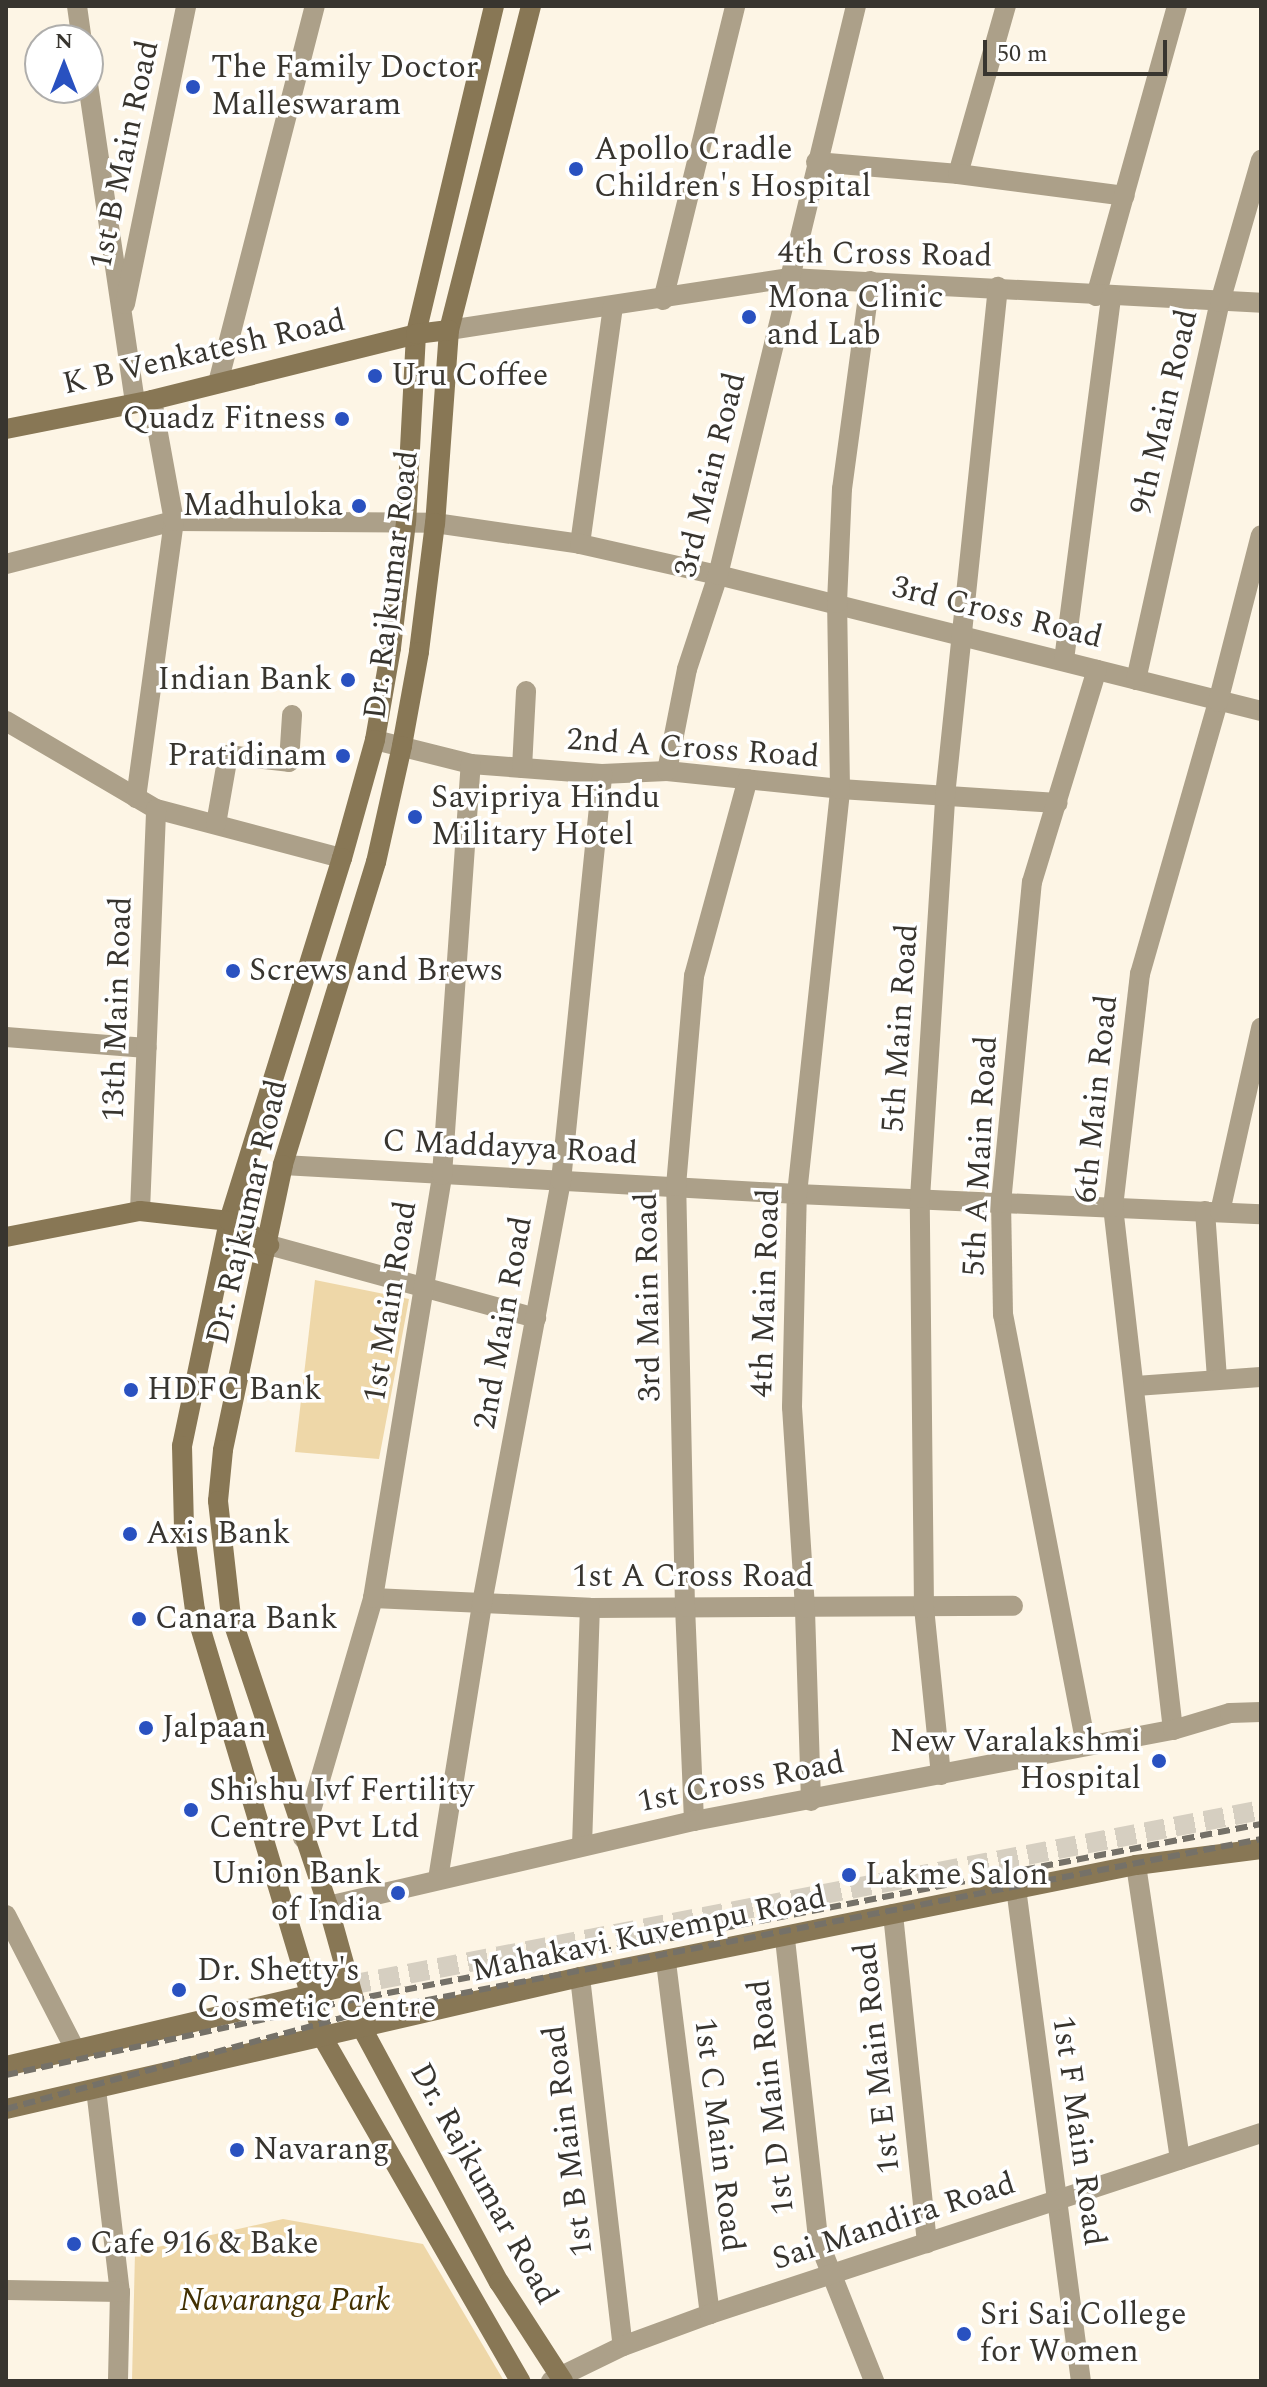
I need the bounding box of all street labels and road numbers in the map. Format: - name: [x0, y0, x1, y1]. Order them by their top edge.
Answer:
- street label: 1st B Main Road: [82, 37, 168, 273]
- street label: 4th Cross Road: [777, 234, 993, 276]
- street label: K B Venkatesh Road: [59, 302, 349, 404]
- street label: 9th Main Road: [1123, 306, 1207, 518]
- street label: 3rd Main Road: [667, 369, 755, 581]
- street label: Dr. Rajkumar Road: [356, 448, 428, 722]
- street label: 3rd Cross Road: [888, 568, 1106, 658]
- street label: 2nd A Cross Road: [565, 721, 821, 777]
- street label: 13th Main Road: [95, 896, 141, 1122]
- street label: 5th Main Road: [875, 922, 927, 1134]
- street label: 6th Main Road: [1067, 993, 1127, 1205]
- street label: 5th A Main Road: [956, 1035, 1006, 1277]
- street label: Dr. Rajkumar Road: [199, 1076, 297, 1348]
- street label: C Maddayya Road: [382, 1122, 638, 1174]
- street label: 4th Main Road: [743, 1188, 789, 1398]
- street label: 3rd Main Road: [628, 1192, 670, 1402]
- street label: 1st Main Road: [356, 1198, 426, 1406]
- street label: 2nd Main Road: [466, 1213, 542, 1433]
- street label: 1st A Cross Road: [572, 1558, 814, 1596]
- street label: 1st Cross Road: [635, 1744, 847, 1822]
- street label: Mahakavi Kuvempu Road: [468, 1879, 830, 1991]
- street label: 1st E Main Road: [847, 1940, 909, 2176]
- street label: 1st D Main Road: [741, 1977, 803, 2217]
- street label: 1st F Main Road: [1043, 2014, 1113, 2248]
- street label: 1st C Main Road: [685, 2016, 751, 2254]
- street label: 1st B Main Road: [536, 2023, 602, 2259]
- street label: Dr. Rajkumar Road: [401, 2056, 565, 2312]
- street label: Sai Mandira Road: [768, 2165, 1020, 2279]

